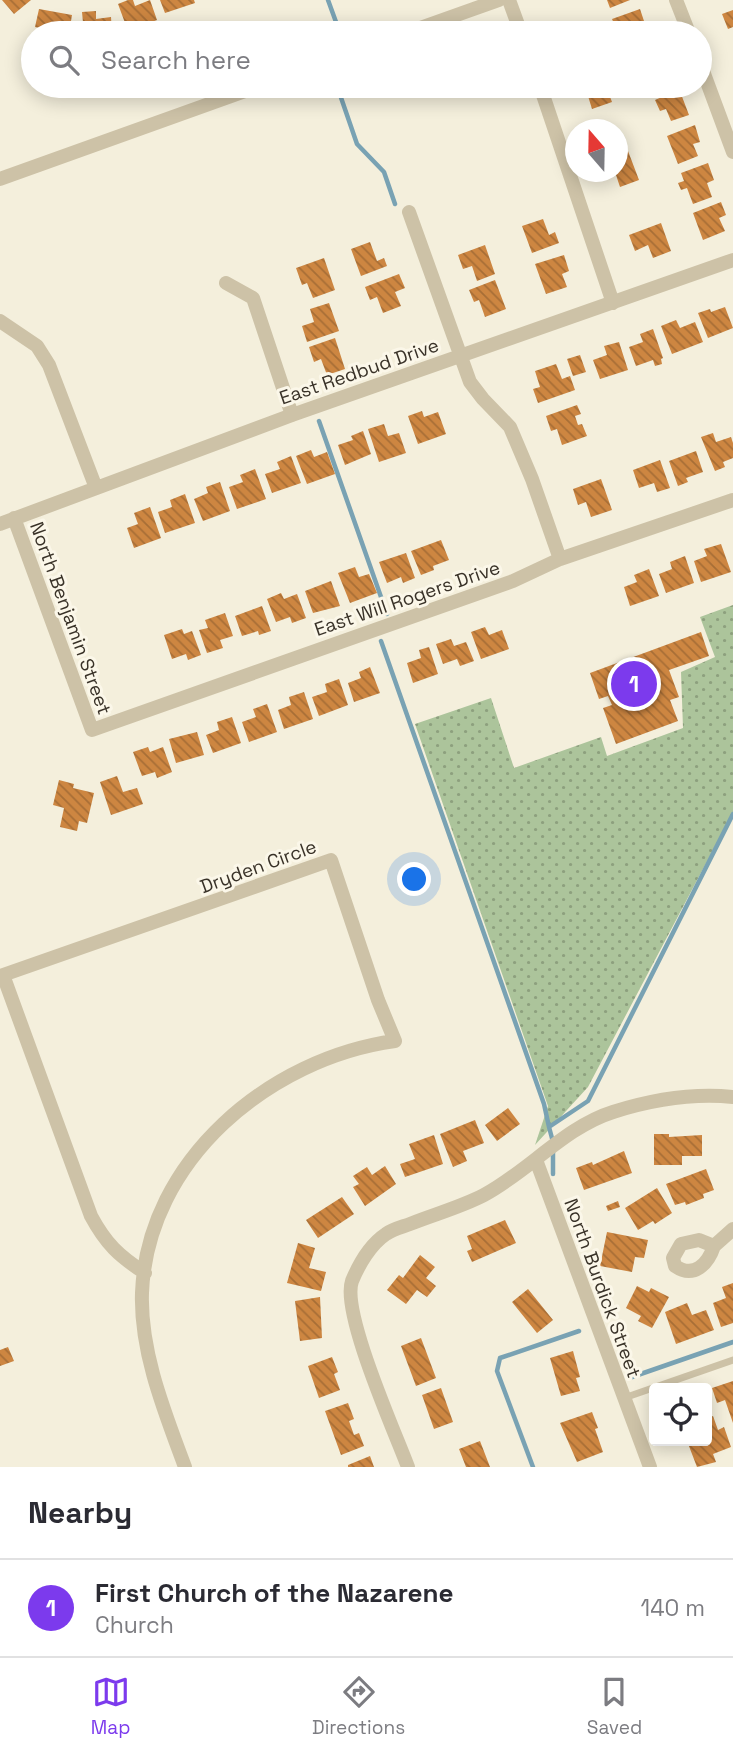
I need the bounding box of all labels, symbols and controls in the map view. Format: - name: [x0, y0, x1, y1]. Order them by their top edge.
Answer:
- search box: [21, 21, 712, 98]
- icon: search: [45, 41, 83, 79]
- text: Search here: [101, 43, 251, 77]
- north arrow: [565, 119, 628, 182]
- street label: East Redbud Drive: [276, 332, 442, 410]
- street label: North Benjamin Street: [24, 518, 117, 718]
- street label: East Will Rogers Drive: [311, 555, 503, 642]
- pin: 1: [611, 658, 657, 710]
- street label: Dryden Circle: [196, 834, 320, 899]
- your location: [397, 862, 431, 896]
- street label: North Burdick Street: [558, 1195, 647, 1381]
- map controls: [649, 1383, 712, 1446]
- button: locate: [649, 1383, 712, 1446]
- text: Nearby: [28, 1493, 132, 1532]
- text: First Church of the Nazarene: [95, 1576, 454, 1610]
- text: 1: [46, 1593, 56, 1623]
- text: 140 m: [641, 1593, 705, 1623]
- text: Church: [95, 1610, 174, 1640]
- tab: Map: [91, 1673, 130, 1740]
- tab: Directions: [312, 1673, 405, 1740]
- tab: Saved: [587, 1673, 642, 1740]

